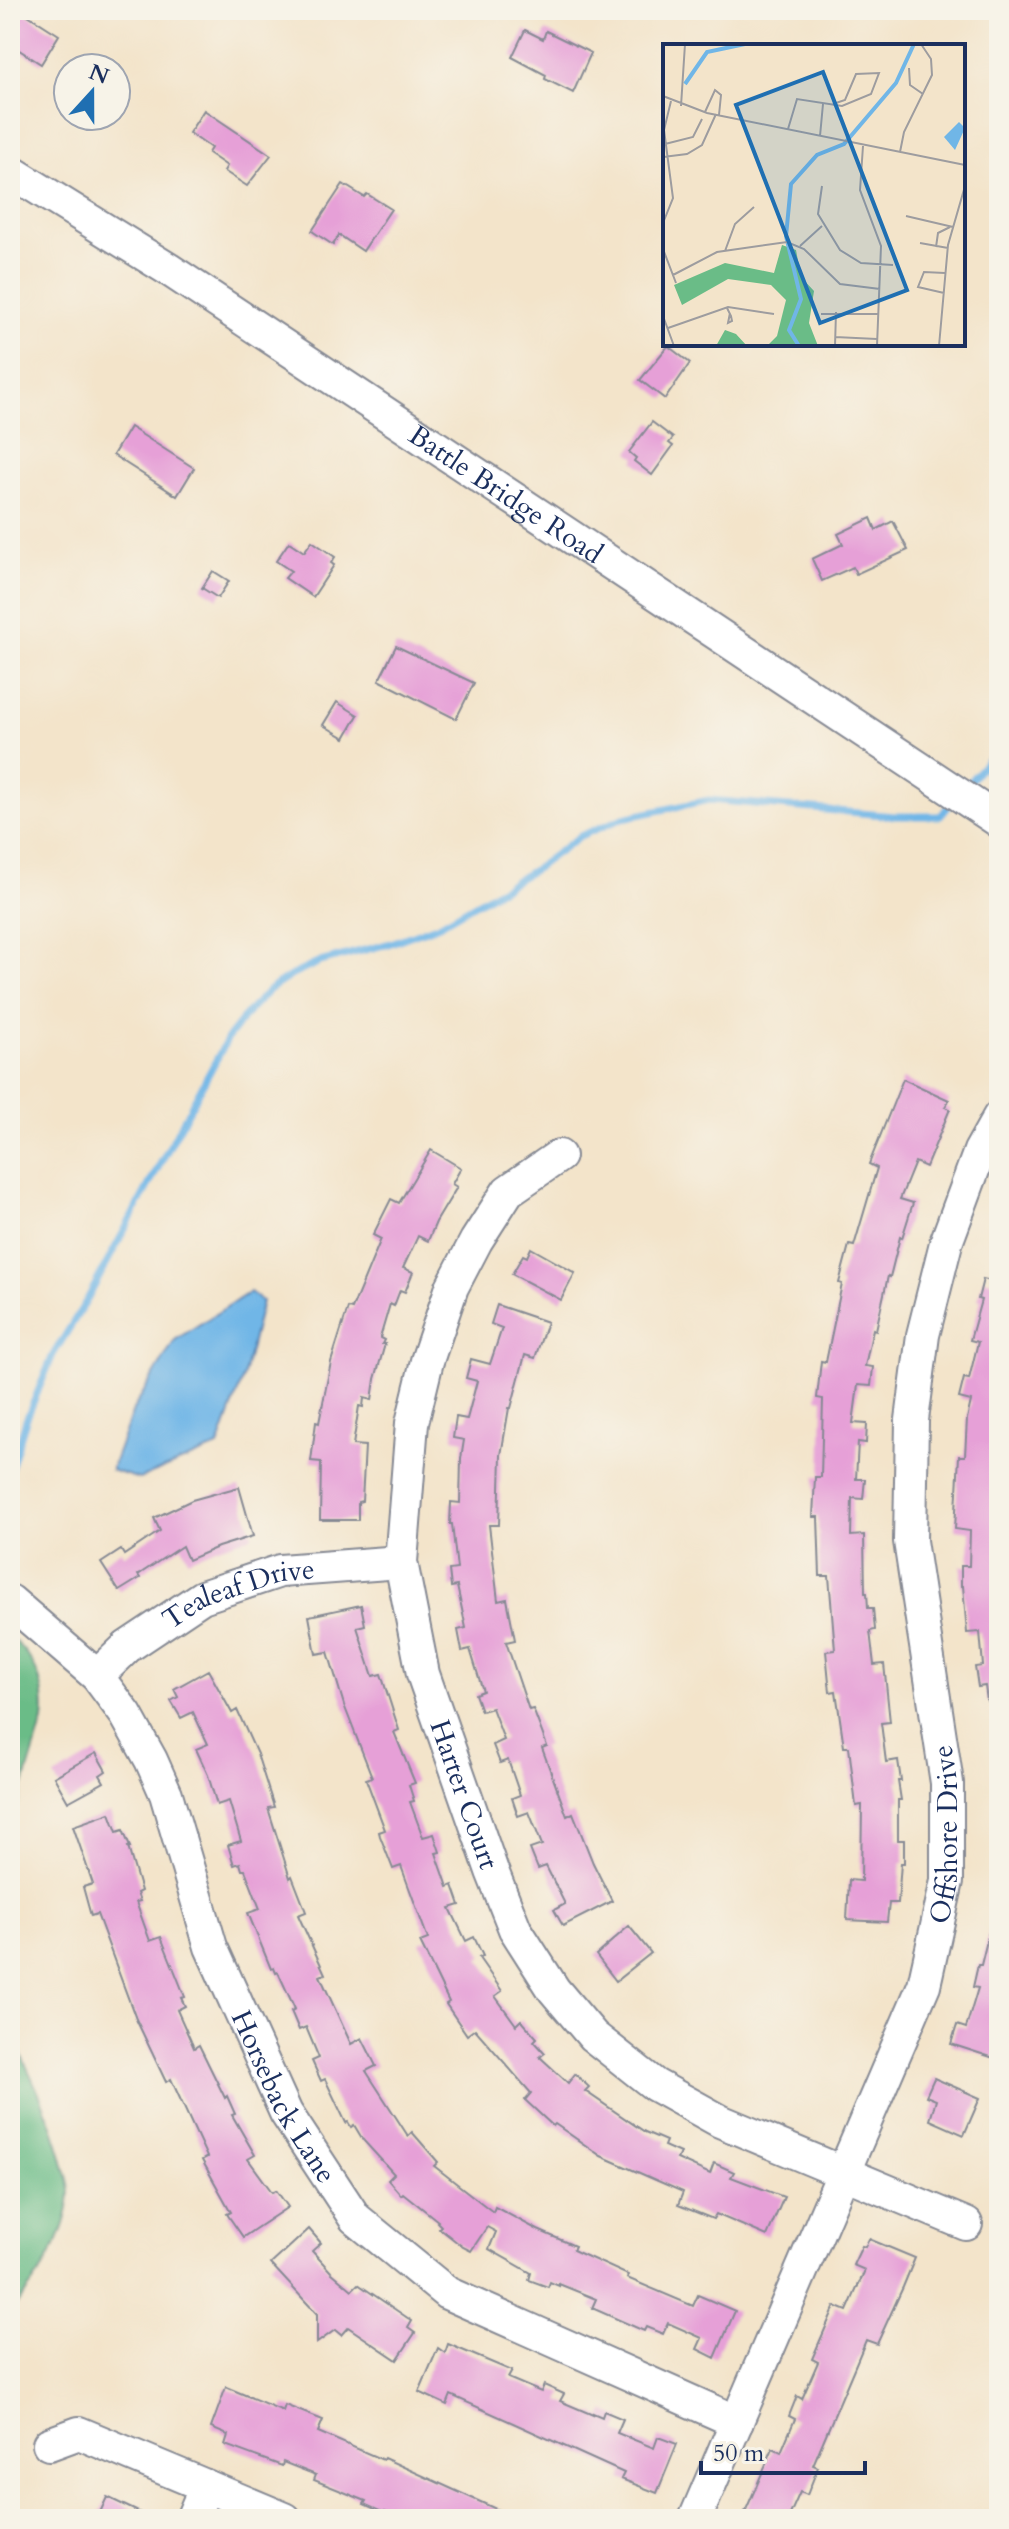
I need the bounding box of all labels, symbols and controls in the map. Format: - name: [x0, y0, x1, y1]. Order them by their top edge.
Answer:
- inset map: [663, 44, 965, 346]
- north arrow: [52, 52, 132, 132]
- text: N: [85, 57, 113, 92]
- street label: Battle Bridge Road: [401, 416, 610, 573]
- street label: Tealeaf Drive: [155, 1550, 316, 1638]
- street label: Harter Court: [420, 1715, 508, 1875]
- street label: Offshore Drive: [920, 1742, 967, 1927]
- street label: Horseback Lane: [222, 2004, 345, 2191]
- scale bar: [701, 2425, 865, 2475]
- text: 50 m: [713, 2437, 765, 2470]

